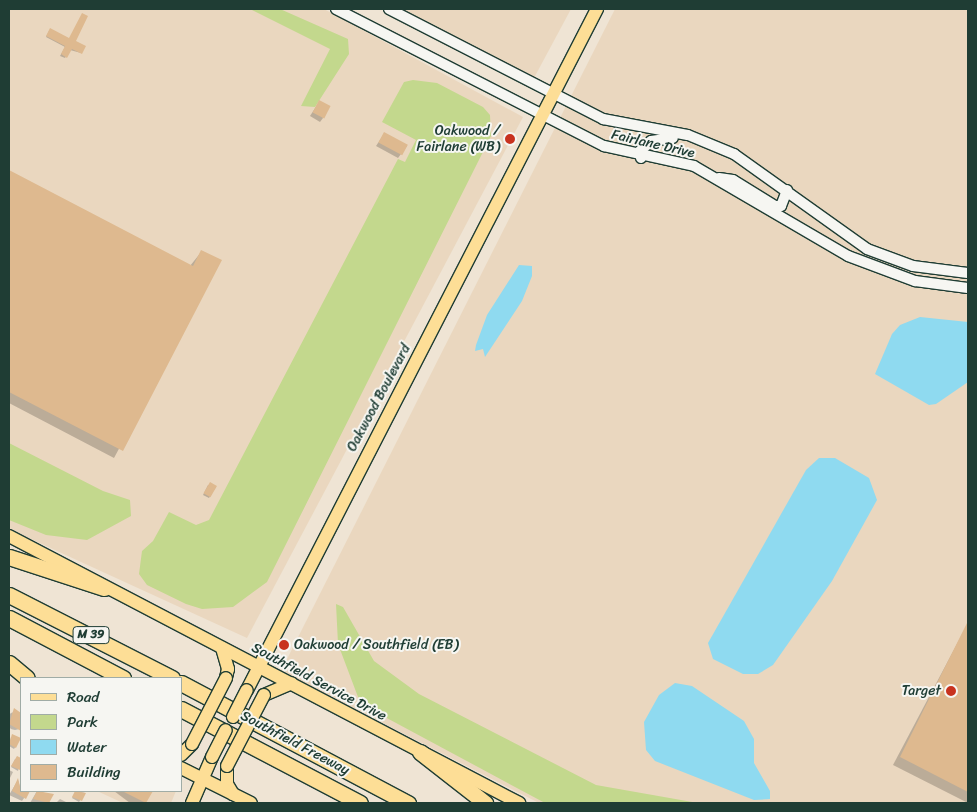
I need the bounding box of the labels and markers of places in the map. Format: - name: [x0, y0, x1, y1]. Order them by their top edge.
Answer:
- place label: Oakwood / Fairlane (WB): [417, 123, 500, 156]
- marker: Oakwood / Fairlane (WB): [504, 133, 516, 145]
- place label: Oakwood / Southfield (EB): [294, 637, 458, 653]
- marker: Oakwood / Southfield (EB): [278, 639, 290, 651]
- place label: Target: [902, 683, 941, 699]
- marker: Target: [945, 685, 957, 697]

